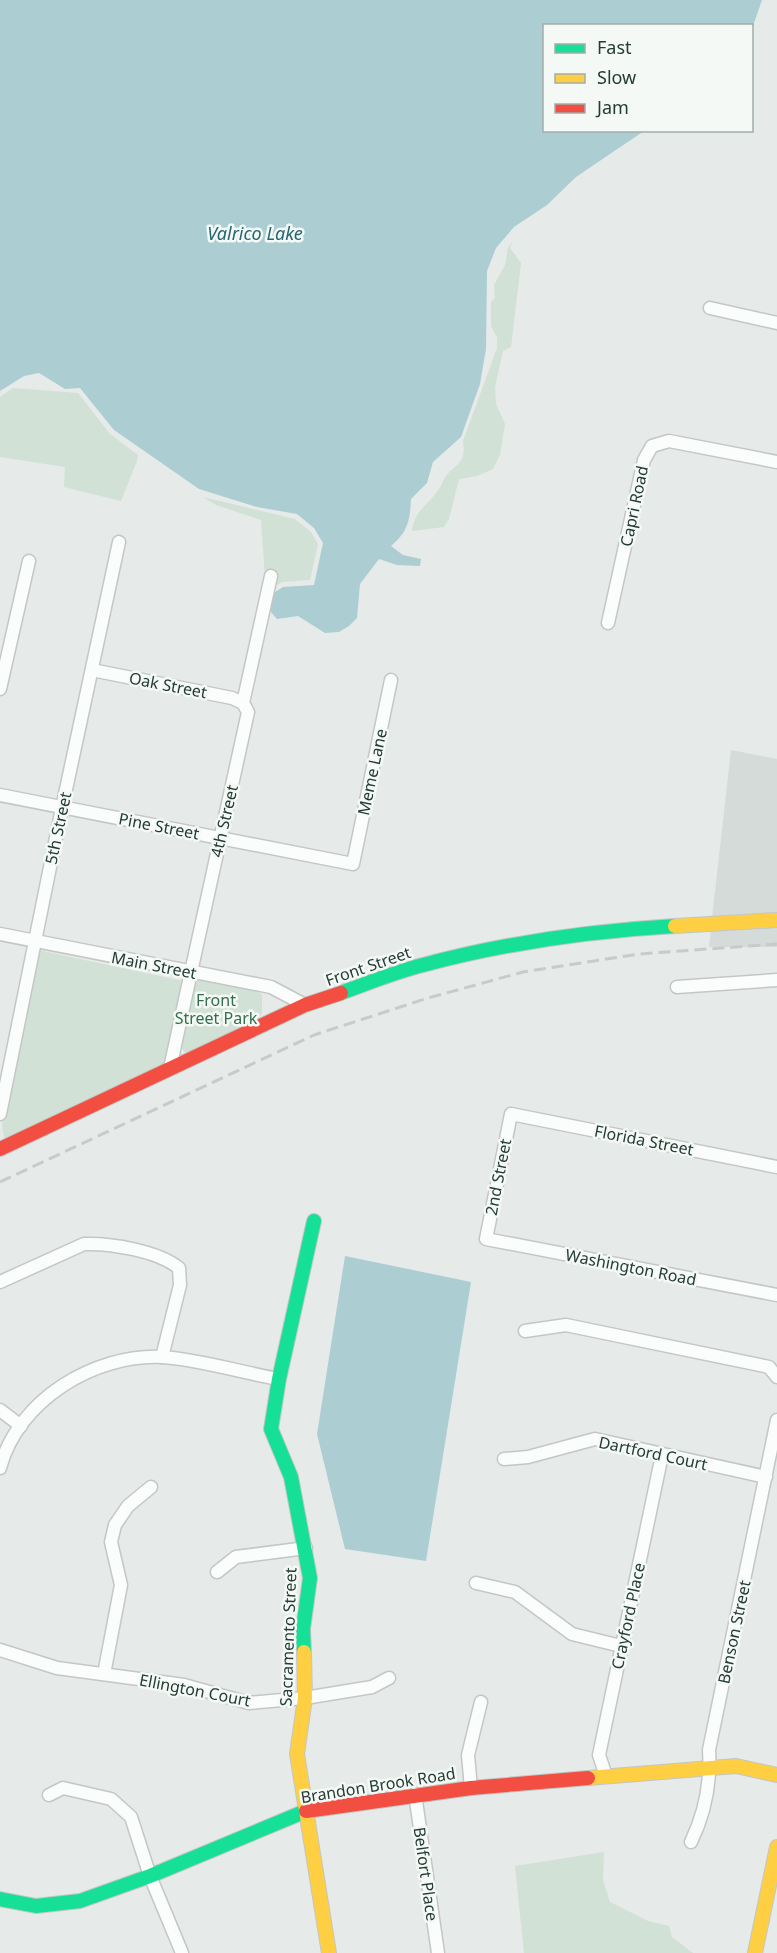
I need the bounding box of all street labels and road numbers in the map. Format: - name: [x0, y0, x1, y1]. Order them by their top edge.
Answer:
- street label: Capri Road: [615, 463, 653, 549]
- street label: Oak Street: [127, 667, 209, 703]
- street label: Meme Lane: [352, 727, 392, 817]
- street label: 4th Street: [205, 782, 243, 859]
- street label: 5th Street: [40, 789, 76, 866]
- street label: Pine Street: [117, 807, 201, 845]
- street label: Front Street: [322, 941, 414, 991]
- street label: Main Street: [110, 946, 199, 984]
- street label: Florida Street: [593, 1120, 696, 1160]
- street label: 2nd Street: [480, 1137, 516, 1217]
- street label: Washington Road: [564, 1244, 698, 1290]
- street label: Dartford Court: [597, 1431, 710, 1475]
- street label: Crayford Place: [606, 1561, 650, 1671]
- street label: Sacramento Street: [275, 1567, 301, 1707]
- street label: Benson Street: [712, 1578, 756, 1686]
- street label: Ellington Court: [138, 1668, 253, 1712]
- street label: Brandon Brook Road: [299, 1762, 457, 1808]
- street label: Belfort Place: [409, 1826, 443, 1922]

